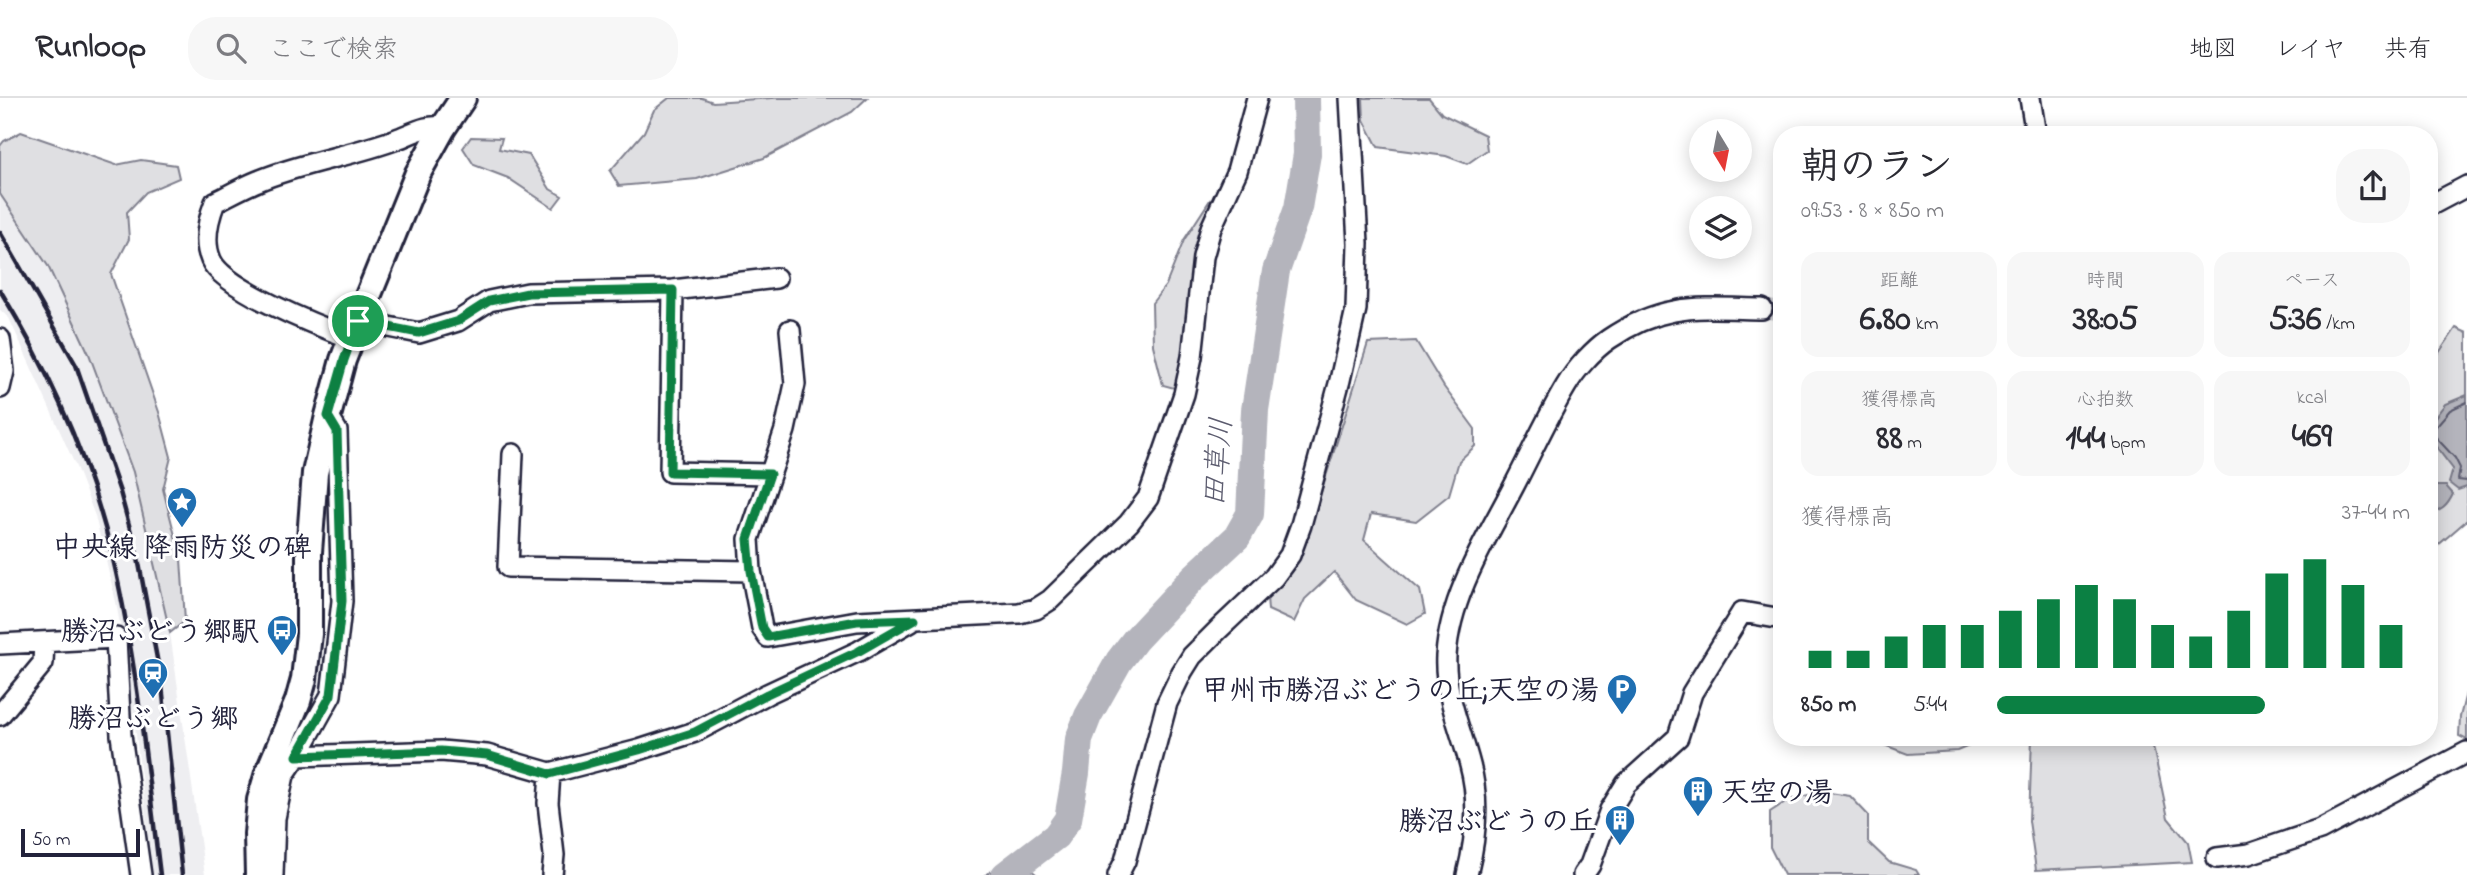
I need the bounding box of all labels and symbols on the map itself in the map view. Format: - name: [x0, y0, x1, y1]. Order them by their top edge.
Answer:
- north arrow: [1689, 119, 1752, 182]
- pin: [328, 291, 388, 351]
- water label: 田草川: [1194, 416, 1246, 509]
- place icon: 中央線 降雨防災の碑: [165, 485, 199, 529]
- place label: 中央線 降雨防災の碑: [52, 529, 312, 570]
- place label: 勝沼ぶどう郷駅: [61, 613, 259, 654]
- bus stop icon: 勝沼ぶどう郷駅: [265, 613, 299, 657]
- station icon: 勝沼ぶどう郷: [136, 656, 170, 700]
- place label: 甲州市勝沼ぶどうの丘;天空の湯: [1201, 672, 1599, 713]
- parking icon: 甲州市勝沼ぶどうの丘;天空の湯: [1605, 672, 1639, 716]
- place label: 勝沼ぶどう郷: [68, 700, 238, 741]
- building icon: 天空の湯: [1681, 774, 1715, 818]
- place label: 天空の湯: [1721, 774, 1833, 815]
- place label: 勝沼ぶどうの丘: [1399, 803, 1597, 844]
- building icon: 勝沼ぶどうの丘: [1603, 803, 1637, 847]
- scale bar: [21, 826, 140, 858]

